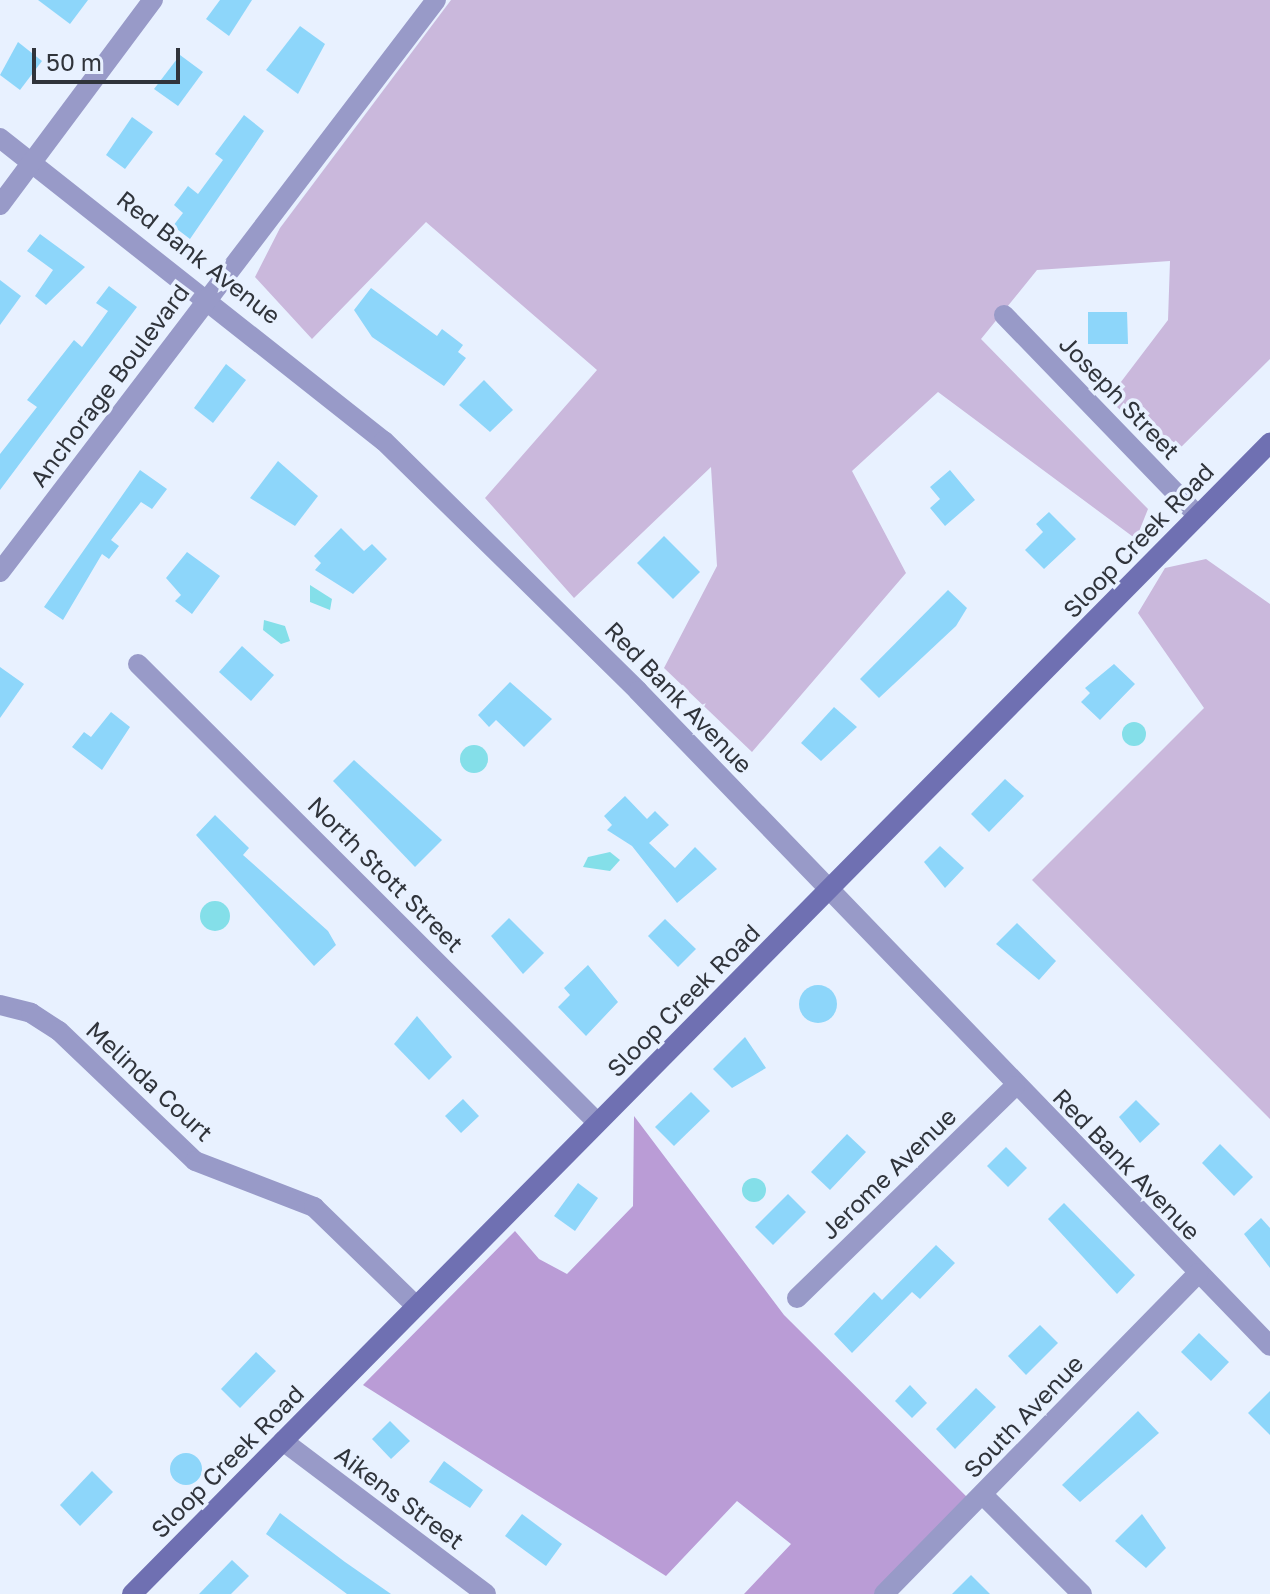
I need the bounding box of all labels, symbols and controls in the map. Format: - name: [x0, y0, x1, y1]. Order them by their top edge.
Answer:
- scale bar: [36, 32, 184, 82]
- text: 50 m: [46, 47, 102, 76]
- street label: Red Bank Avenue: [112, 184, 286, 330]
- street label: Anchorage Boulevard: [23, 278, 195, 492]
- street label: Joseph Street: [1054, 329, 1186, 465]
- street label: Sloop Creek Road: [1057, 457, 1219, 623]
- street label: Red Bank Avenue: [599, 615, 759, 779]
- street label: North Stott Street: [302, 790, 470, 958]
- street label: Sloop Creek Road: [601, 918, 765, 1082]
- street label: Melinda Court: [81, 1015, 219, 1147]
- street label: Red Bank Avenue: [1047, 1082, 1207, 1246]
- street label: Jerome Avenue: [814, 1101, 962, 1245]
- street label: South Avenue: [957, 1349, 1089, 1483]
- street label: Sloop Creek Road: [145, 1379, 309, 1543]
- street label: Aikens Street: [330, 1439, 470, 1555]

